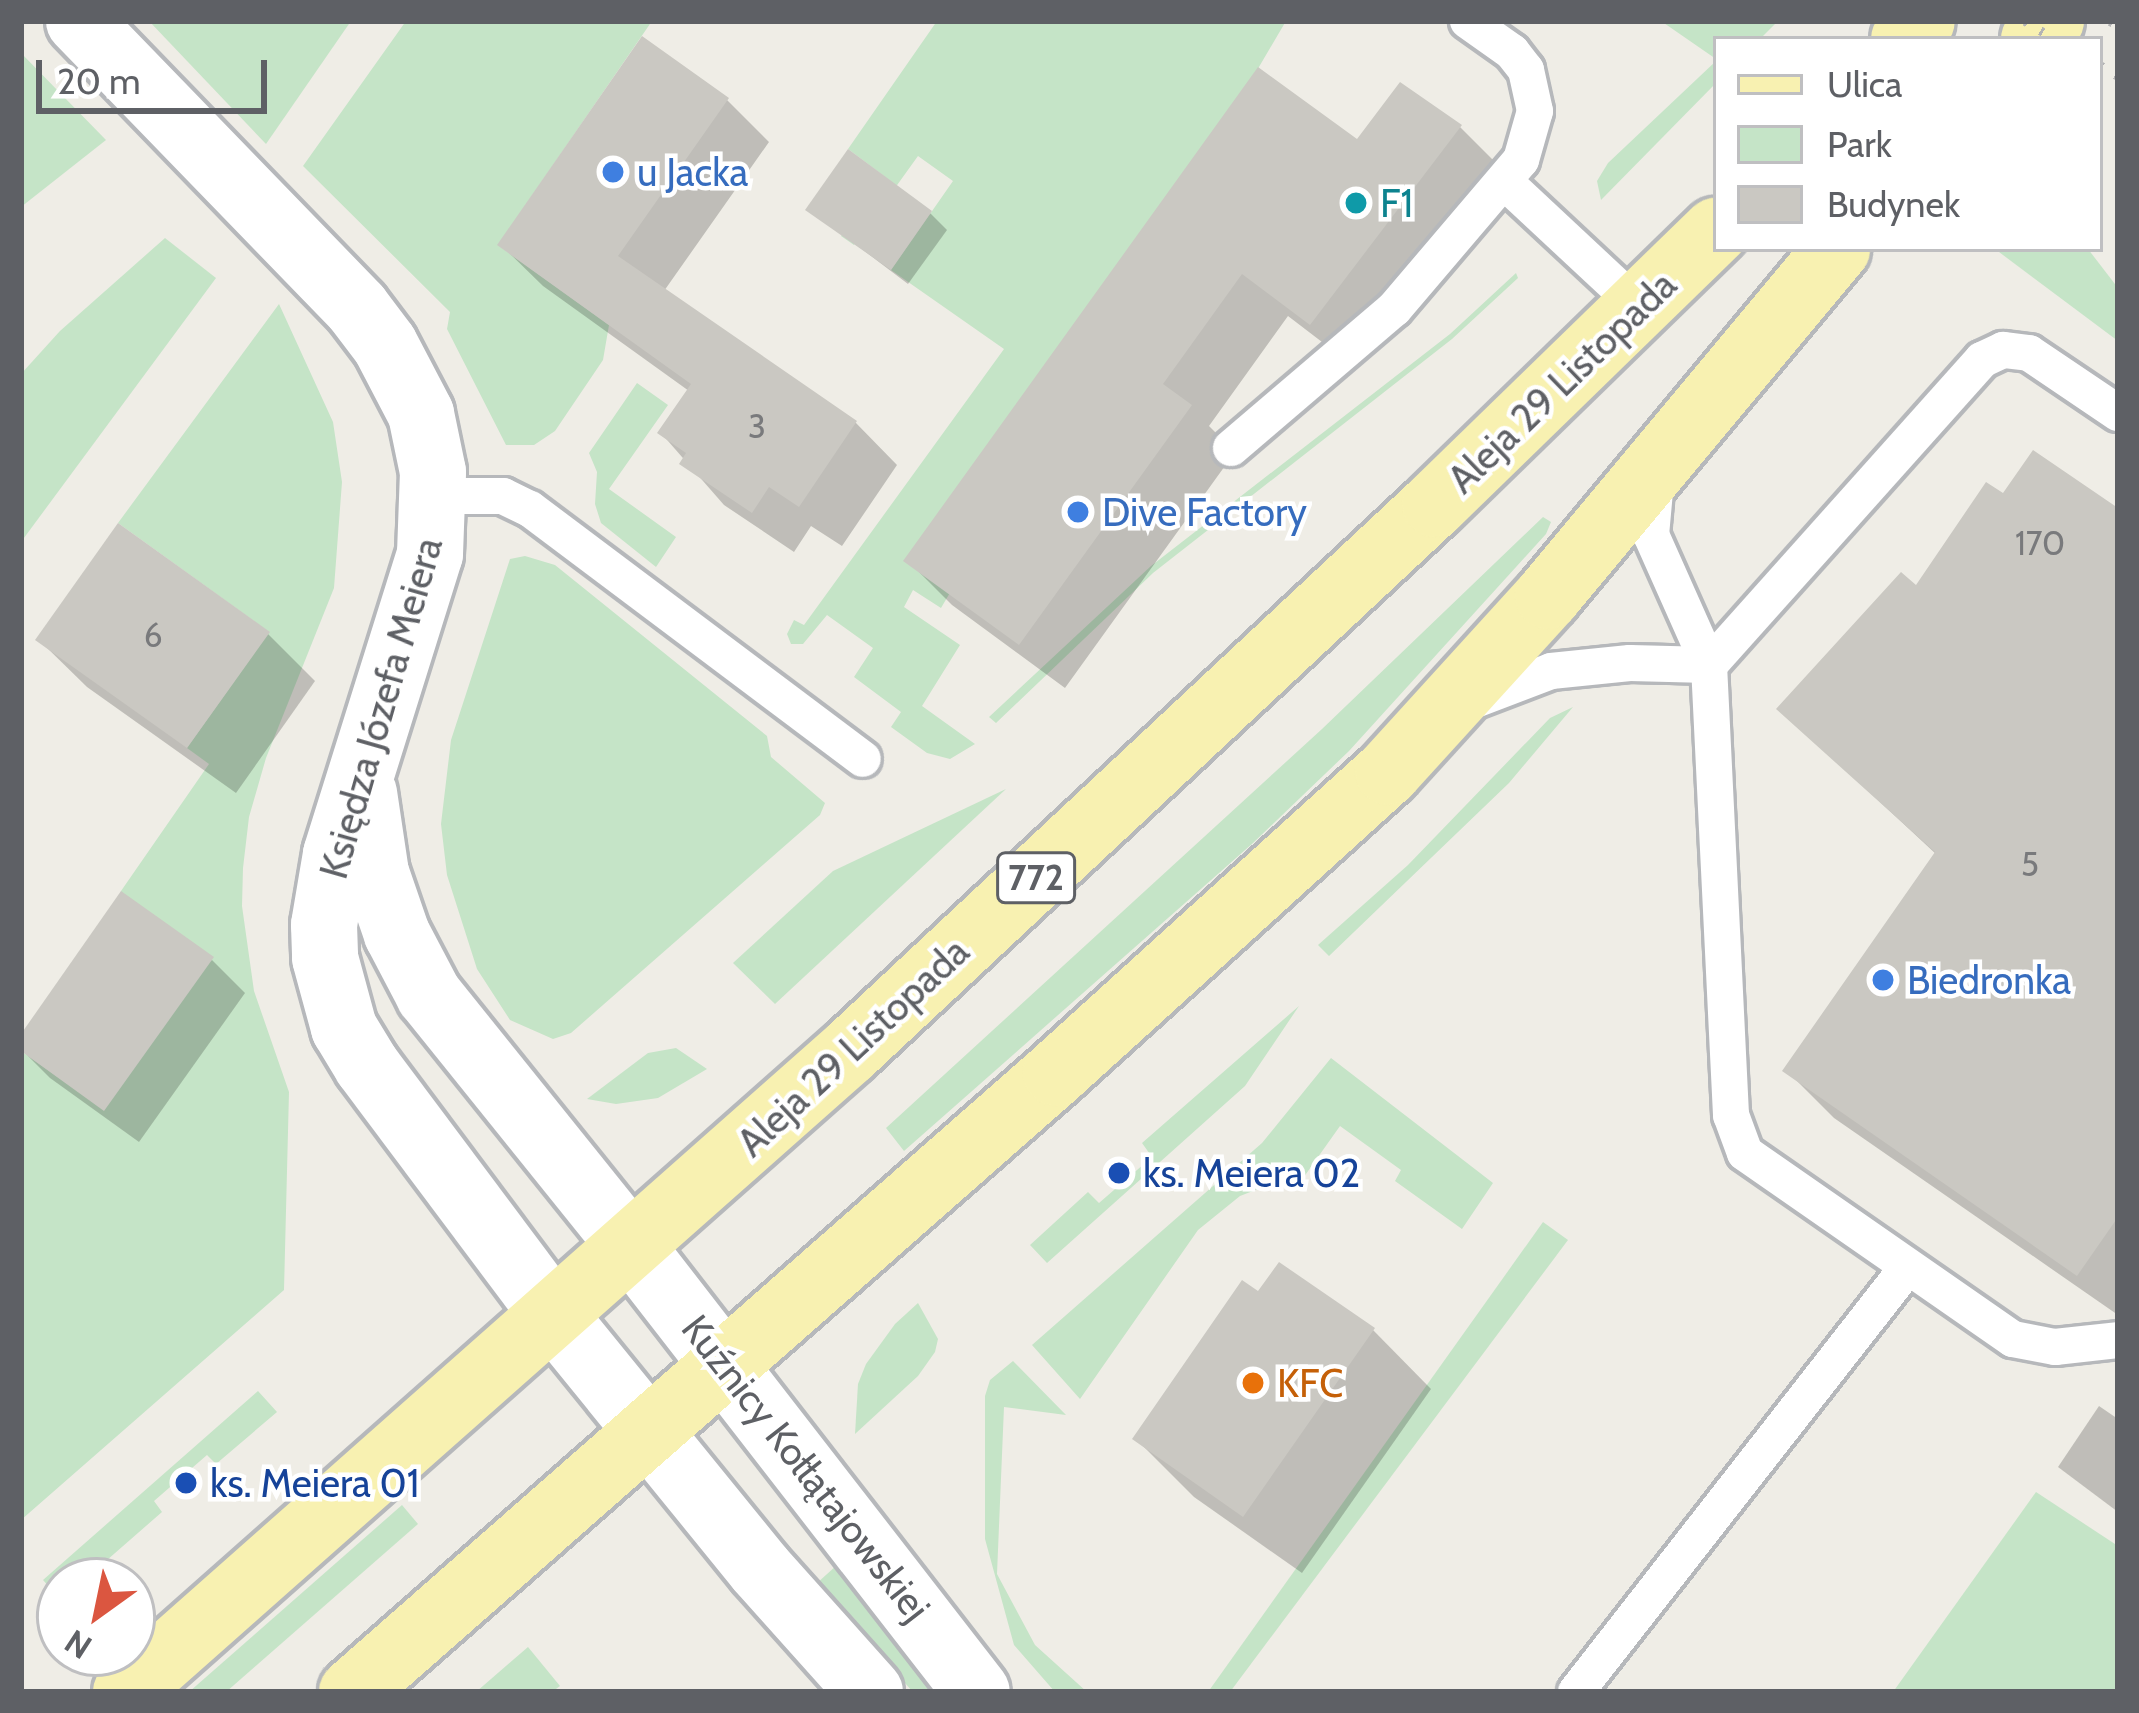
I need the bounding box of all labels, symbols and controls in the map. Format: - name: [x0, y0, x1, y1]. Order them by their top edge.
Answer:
- scale bar: [42, 36, 273, 110]
- legend: [1713, 36, 2103, 252]
- text: 20 m: [57, 59, 141, 103]
- text: Ulica: [1827, 62, 1902, 106]
- text: Park: [1827, 122, 1892, 166]
- place label: u Jacka: [637, 149, 748, 195]
- marker: u Jacka: [600, 159, 626, 185]
- place label: F1: [1380, 180, 1413, 226]
- text: Budynek: [1827, 182, 1960, 226]
- marker: F1: [1343, 190, 1369, 216]
- street label: Aleja 29 Listopada: [1438, 261, 1686, 503]
- house number: 3: [748, 407, 766, 447]
- place label: Dive Factory: [1102, 489, 1307, 535]
- marker: Dive Factory: [1065, 499, 1091, 525]
- house number: 170: [2015, 524, 2065, 564]
- street label: Księdza Józefa Meiera: [310, 532, 452, 884]
- house number: 6: [144, 616, 162, 656]
- house number: 5: [2021, 845, 2039, 885]
- road number: 772: [994, 848, 1078, 908]
- street label: Aleja 29 Listopada: [728, 928, 978, 1166]
- place label: Biedronka: [1907, 957, 2071, 1003]
- marker: Biedronka: [1870, 967, 1896, 993]
- place label: ks. Meiera 02: [1143, 1150, 1360, 1196]
- marker: ks. Meiera 02: [1106, 1160, 1132, 1186]
- street label: Kuźnicy Kołłątajowskiej: [672, 1306, 940, 1630]
- place label: KFC: [1277, 1360, 1343, 1406]
- marker: KFC: [1240, 1370, 1266, 1396]
- place label: ks. Meiera 01: [210, 1460, 419, 1506]
- marker: ks. Meiera 01: [173, 1470, 199, 1496]
- north arrow: [36, 1557, 156, 1677]
- text: N: [57, 1622, 99, 1668]

